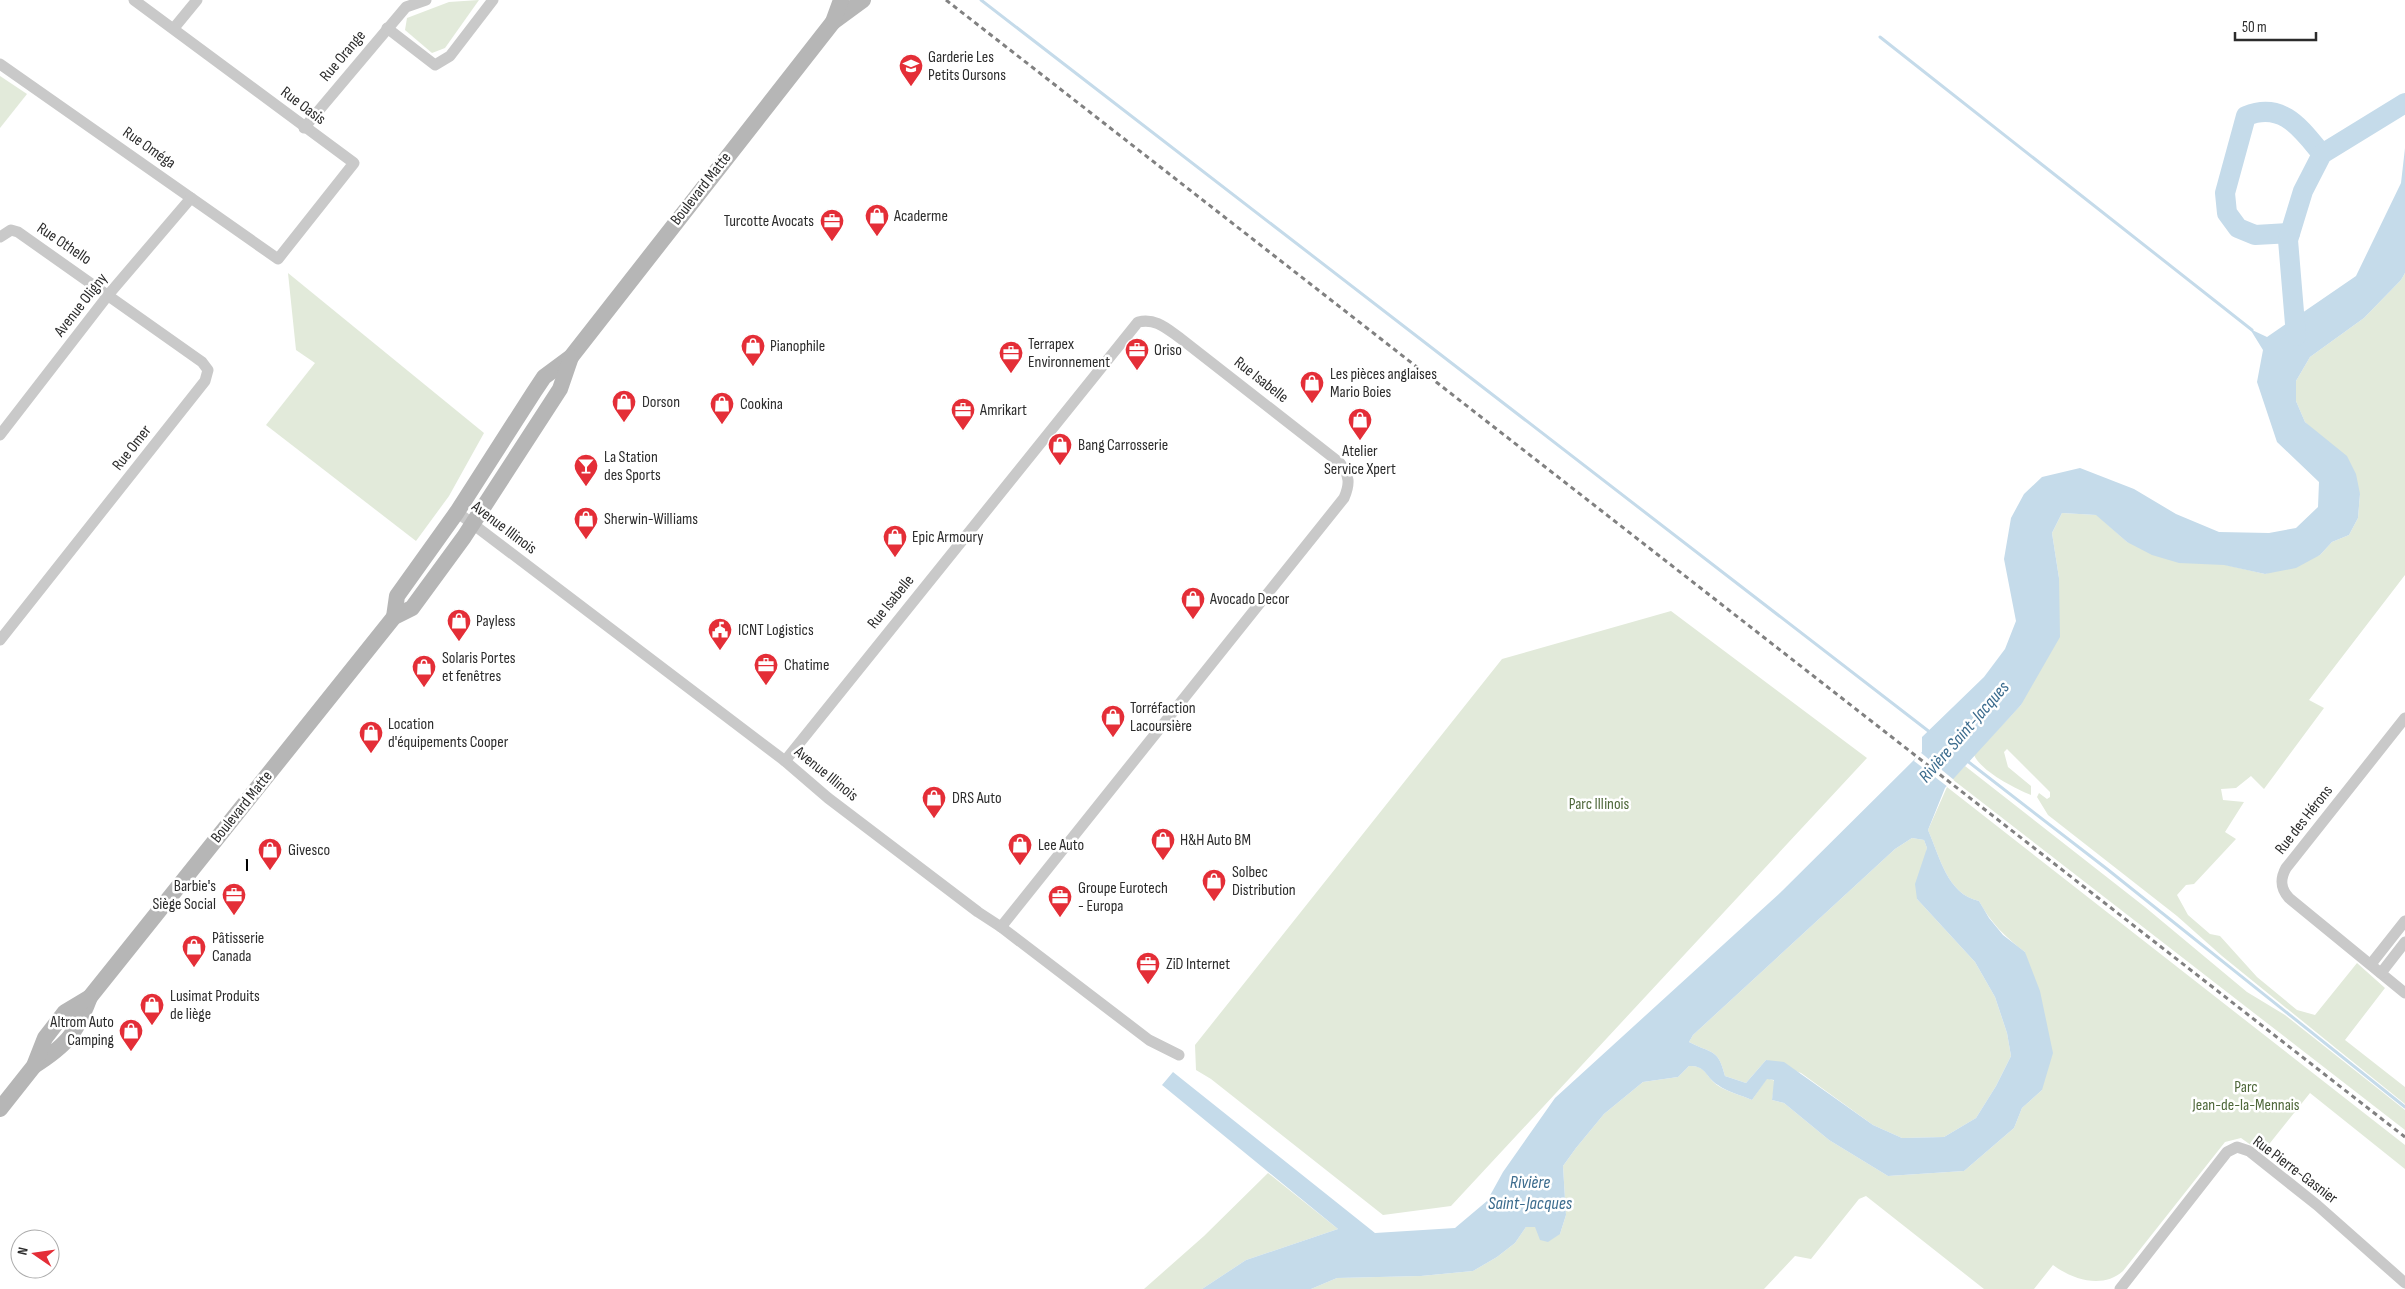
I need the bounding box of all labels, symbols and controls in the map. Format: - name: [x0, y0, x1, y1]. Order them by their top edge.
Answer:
- scale bar: [2235, 10, 2316, 42]
- text: 50 m: [2242, 18, 2267, 37]
- street label: Rue Orange: [316, 27, 370, 85]
- place label: Garderie Les Petits Oursons: [928, 48, 1006, 85]
- school or university icon: Garderie Les Petits Oursons: [898, 53, 924, 87]
- street label: Rue Oasis: [277, 83, 329, 129]
- street label: Rue Oméga: [119, 123, 179, 173]
- street label: Boulevard Matte: [667, 149, 735, 229]
- shop icon: Acaderme: [864, 203, 890, 237]
- place label: Acaderme: [893, 207, 948, 226]
- office icon: Turcotte Avocats: [819, 208, 845, 242]
- place label: Turcotte Avocats: [724, 212, 814, 231]
- street label: Rue Othello: [33, 219, 95, 269]
- street label: Avenue Oligny: [50, 270, 112, 341]
- shop icon: Pianophile: [740, 333, 766, 367]
- place label: Terrapex Environnement: [1028, 335, 1110, 372]
- place label: Pianophile: [770, 337, 825, 356]
- office icon: Oriso: [1124, 337, 1150, 371]
- office icon: Terrapex Environnement: [998, 340, 1024, 374]
- place label: Oriso: [1154, 341, 1182, 360]
- street label: Rue Isabelle: [1230, 353, 1292, 407]
- place label: Les pièces anglaises Mario Boies: [1330, 365, 1437, 402]
- shop icon: Les pièces anglaises Mario Boies: [1299, 370, 1325, 404]
- shop icon: Dorson: [611, 389, 637, 423]
- shop icon: Cookina: [709, 391, 735, 425]
- place label: Dorson: [642, 393, 680, 412]
- place label: Cookina: [740, 395, 783, 414]
- office icon: Amrikart: [950, 397, 976, 431]
- place label: Amrikart: [979, 401, 1027, 420]
- shop icon: Atelier Service Xpert: [1347, 407, 1373, 441]
- street label: Rue Omer: [108, 421, 156, 474]
- shop icon: Bang Carrosserie: [1047, 432, 1073, 466]
- place label: Bang Carrosserie: [1078, 436, 1168, 455]
- place label: Atelier Service Xpert: [1324, 442, 1396, 479]
- place label: La Station des Sports: [604, 448, 661, 485]
- bar icon: La Station des Sports: [573, 453, 599, 487]
- street label: Avenue Illinois: [467, 497, 540, 559]
- shop icon: Sherwin-Williams: [573, 506, 599, 540]
- place label: Sherwin-Williams: [604, 510, 698, 529]
- shop icon: Epic Armoury: [882, 524, 908, 558]
- place label: Epic Armoury: [912, 528, 983, 547]
- street label: Rue Isabelle: [864, 571, 918, 633]
- shop icon: Avocado Decor: [1180, 586, 1206, 620]
- place label: Avocado Decor: [1209, 590, 1290, 609]
- shop icon: Payless: [446, 608, 472, 642]
- place label: Payless: [476, 612, 516, 631]
- public building icon: ICNT Logistics: [707, 617, 733, 651]
- place label: ICNT Logistics: [738, 621, 814, 640]
- place label: Solaris Portes et fenêtres: [442, 649, 516, 686]
- office icon: Chatime: [753, 652, 779, 686]
- shop icon: Solaris Portes et fenêtres: [411, 654, 437, 688]
- place label: Chatime: [784, 656, 829, 675]
- water label: Rivière Saint-Jacques: [1914, 677, 2014, 787]
- place label: Torréfaction Lacoursière: [1130, 699, 1196, 736]
- shop icon: Torréfaction Lacoursière: [1100, 704, 1126, 738]
- place label: Location d'équipements Cooper: [388, 715, 509, 752]
- shop icon: Location d'équipements Cooper: [358, 720, 384, 754]
- street label: Avenue Illinois: [790, 742, 862, 806]
- street label: Boulevard Matte: [207, 767, 277, 847]
- street label: Rue des Hérons: [2271, 781, 2337, 858]
- shop icon: DRS Auto: [921, 785, 947, 819]
- place label: DRS Auto: [952, 789, 1002, 808]
- park label: Parc Illinois: [1569, 795, 1630, 814]
- shop icon: H&H Auto BM: [1150, 827, 1176, 861]
- place label: H&H Auto BM: [1180, 831, 1251, 850]
- shop icon: Lee Auto: [1007, 832, 1033, 866]
- place label: Lee Auto: [1038, 836, 1084, 855]
- shop icon: Givesco: [257, 837, 283, 871]
- place label: Givesco: [288, 841, 330, 860]
- district label: I: [245, 855, 249, 876]
- place label: Solbec Distribution: [1232, 863, 1296, 900]
- shop icon: Solbec Distribution: [1201, 868, 1227, 902]
- place label: Barbie's Siège Social: [152, 877, 216, 914]
- place label: Groupe Eurotech - Europa: [1078, 879, 1168, 916]
- office icon: Barbie's Siège Social: [221, 882, 247, 916]
- office icon: Groupe Eurotech - Europa: [1047, 884, 1073, 918]
- place label: Pâtisserie Canada: [212, 929, 264, 966]
- shop icon: Pâtisserie Canada: [181, 934, 207, 968]
- office icon: ZiD Internet: [1135, 951, 1161, 985]
- place label: ZiD Internet: [1166, 955, 1230, 974]
- place label: Lusimat Produits de liège: [170, 987, 260, 1024]
- shop icon: Lusimat Produits de liège: [139, 992, 165, 1026]
- place label: Altrom Auto Camping: [49, 1013, 114, 1050]
- shop icon: Altrom Auto Camping: [118, 1018, 144, 1052]
- park label: Parc Jean-de-la-Mennais: [2191, 1078, 2300, 1115]
- street label: Rue Pierre-Gasnier: [2249, 1132, 2341, 1208]
- water label: Rivière Saint-Jacques: [1488, 1172, 1573, 1214]
- north arrow: [10, 1229, 60, 1279]
- text: N: [14, 1246, 32, 1257]

